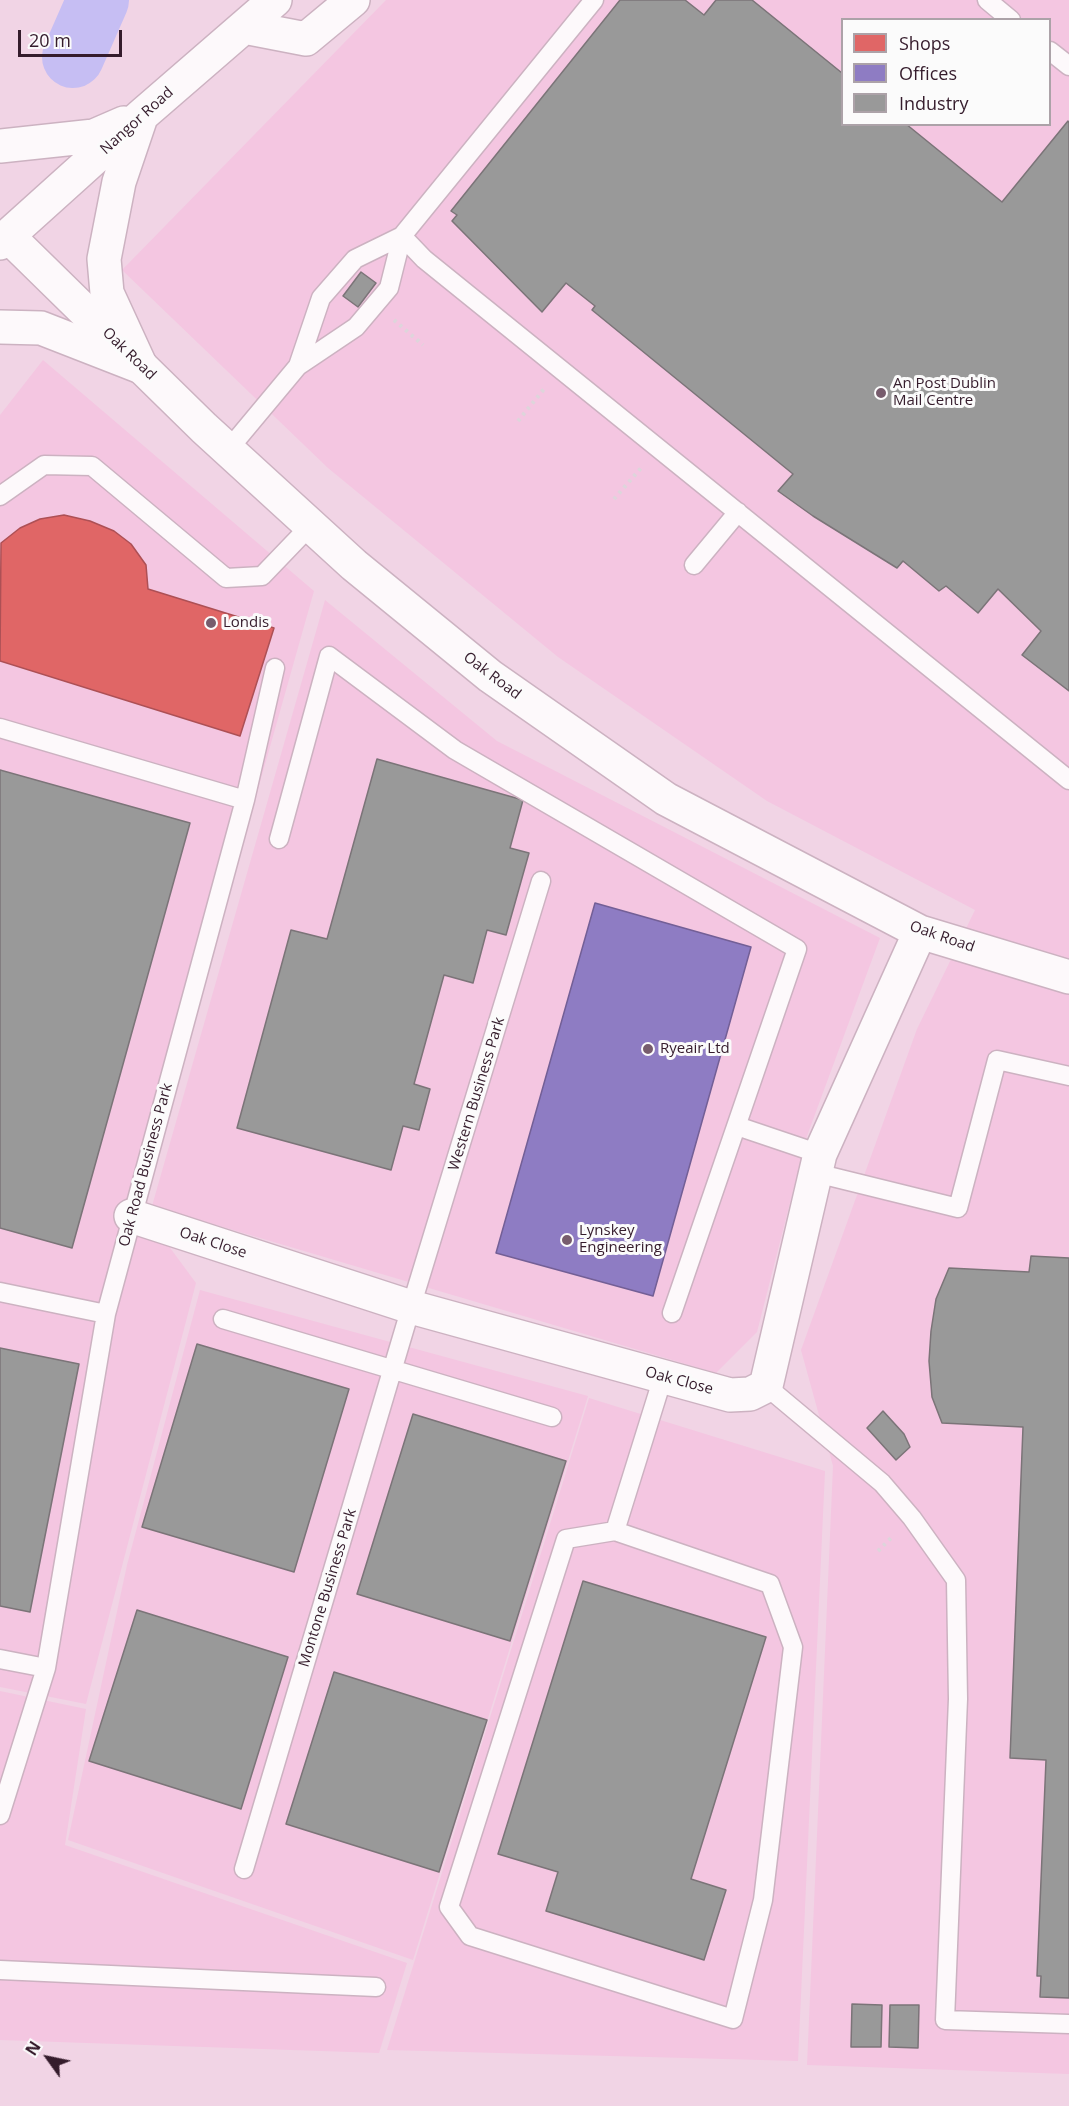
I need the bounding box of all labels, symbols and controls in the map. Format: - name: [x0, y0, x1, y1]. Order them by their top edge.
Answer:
- scale bar: [21, 18, 124, 56]
- legend: [841, 18, 1051, 126]
- text: 20 m: [29, 28, 71, 52]
- text: Shops: [899, 31, 950, 55]
- text: Offices: [899, 61, 957, 85]
- street label: Nangor Road: [97, 84, 177, 158]
- text: Industry: [899, 91, 969, 115]
- street label: Oak Road: [98, 324, 160, 384]
- place label: An Post Dublin Mail Centre: [893, 375, 996, 410]
- marker: An Post Dublin Mail Centre: [874, 386, 888, 400]
- place label: Londis: [223, 614, 269, 632]
- marker: Londis: [204, 616, 218, 630]
- street label: Oak Road: [460, 648, 524, 704]
- street label: Oak Road: [907, 917, 977, 957]
- street label: Western Business Park: [445, 1015, 509, 1173]
- place label: Ryeair Ltd: [660, 1040, 730, 1058]
- marker: Ryeair Ltd: [641, 1042, 655, 1056]
- street label: Oak Road Business Park: [116, 1081, 176, 1249]
- place label: Lynskey Engineering: [579, 1222, 662, 1257]
- street label: Oak Close: [177, 1224, 249, 1262]
- marker: Lynskey Engineering: [560, 1233, 574, 1247]
- street label: Oak Close: [643, 1363, 715, 1399]
- street label: Montone Business Park: [295, 1507, 361, 1669]
- north arrow: [18, 2028, 78, 2088]
- text: N: [20, 2037, 46, 2060]

